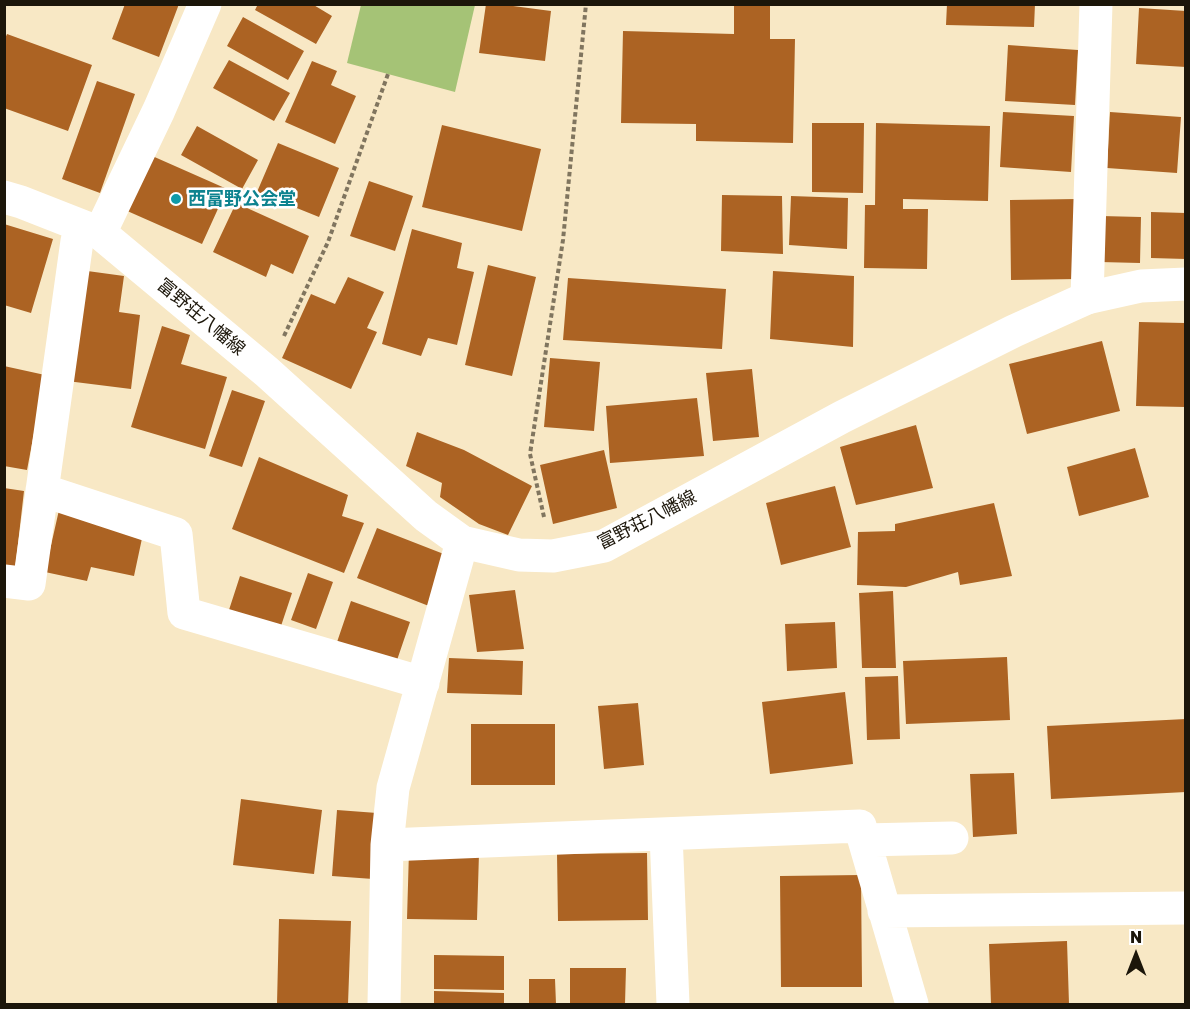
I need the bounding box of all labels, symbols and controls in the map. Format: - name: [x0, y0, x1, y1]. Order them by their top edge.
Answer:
- place label: 西富野公会堂: [188, 188, 296, 210]
- marker: 西富野公会堂: [169, 192, 183, 206]
- street label: 富野荘八幡線: [153, 274, 249, 360]
- street label: 富野荘八幡線: [594, 486, 700, 554]
- north arrow: [1106, 925, 1166, 985]
- text: N: [1130, 927, 1142, 947]

